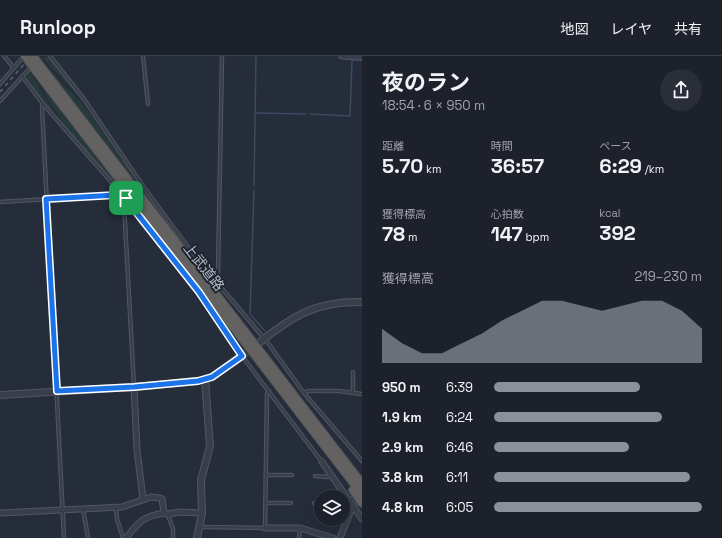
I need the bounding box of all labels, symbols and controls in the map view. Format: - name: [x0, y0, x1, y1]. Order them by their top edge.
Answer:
- text: Runloop: [20, 15, 96, 40]
- text: 地図: [560, 20, 588, 38]
- text: レイヤ: [610, 20, 652, 38]
- text: 共有: [674, 20, 702, 38]
- text: 夜のラン: [382, 68, 470, 96]
- button: share: [660, 69, 702, 111]
- text: 18:54 · 6 × 950 m: [382, 97, 485, 114]
- text: 距離: [382, 139, 404, 153]
- text: 時間: [491, 139, 513, 153]
- text: ペース: [599, 139, 632, 153]
- text: 5.70: [382, 153, 423, 179]
- text: 36:57: [491, 153, 544, 179]
- text: 6:29: [599, 153, 642, 179]
- text: km: [423, 162, 441, 176]
- text: /km: [642, 162, 664, 176]
- pin: [109, 181, 143, 215]
- icon: arrive: [115, 187, 137, 209]
- text: kcal: [599, 206, 621, 220]
- text: 獲得標高: [382, 207, 426, 221]
- text: 心拍数: [491, 207, 524, 221]
- text: 392: [599, 220, 636, 246]
- text: 78: [382, 221, 405, 247]
- text: 147: [491, 221, 523, 247]
- text: m: [405, 230, 417, 244]
- text: bpm: [523, 230, 549, 244]
- street label: 上武道路: [180, 239, 228, 295]
- text: 219–230 m: [634, 268, 702, 285]
- text: 獲得標高: [382, 270, 434, 287]
- text: 950 m: [382, 379, 421, 396]
- text: 6:39: [446, 379, 473, 396]
- text: 1.9 km: [382, 409, 422, 426]
- text: 6:24: [446, 409, 473, 426]
- text: 2.9 km: [382, 439, 423, 456]
- text: 6:46: [446, 439, 473, 456]
- text: 3.8 km: [382, 469, 423, 486]
- text: 6:11: [446, 469, 468, 486]
- map controls: [314, 490, 350, 526]
- button: layers: [314, 490, 350, 526]
- text: 4.8 km: [382, 499, 424, 516]
- text: 6:05: [446, 499, 473, 516]

